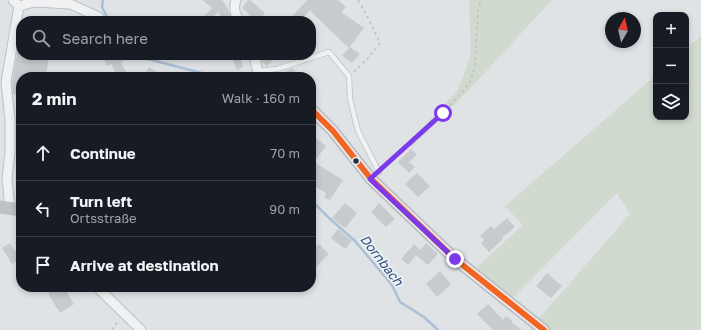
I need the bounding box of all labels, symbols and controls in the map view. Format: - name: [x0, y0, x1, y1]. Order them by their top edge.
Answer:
- north arrow: [605, 12, 641, 48]
- map controls: [653, 12, 689, 120]
- button: +: [653, 12, 689, 48]
- search box: [16, 16, 316, 60]
- icon: search: [30, 27, 52, 49]
- text: Search here: [62, 29, 148, 47]
- button: −: [653, 48, 689, 84]
- button: layers: [653, 84, 689, 120]
- text: 2 min: [32, 88, 76, 109]
- text: Walk · 160 m: [222, 90, 300, 106]
- route start: [434, 104, 452, 122]
- icon: ahead: [32, 142, 54, 164]
- text: Continue: [70, 144, 136, 162]
- text: 70 m: [270, 145, 300, 161]
- unlabelled marker: [351, 156, 361, 166]
- text: Turn left: [70, 192, 132, 210]
- icon: left: [32, 198, 54, 220]
- text: 90 m: [269, 201, 300, 217]
- text: Ortsstraße: [70, 210, 137, 226]
- water label: Dornbach: [357, 231, 408, 290]
- route end: [446, 250, 464, 268]
- icon: arrive: [32, 254, 54, 276]
- text: Arrive at destination: [70, 256, 219, 274]

